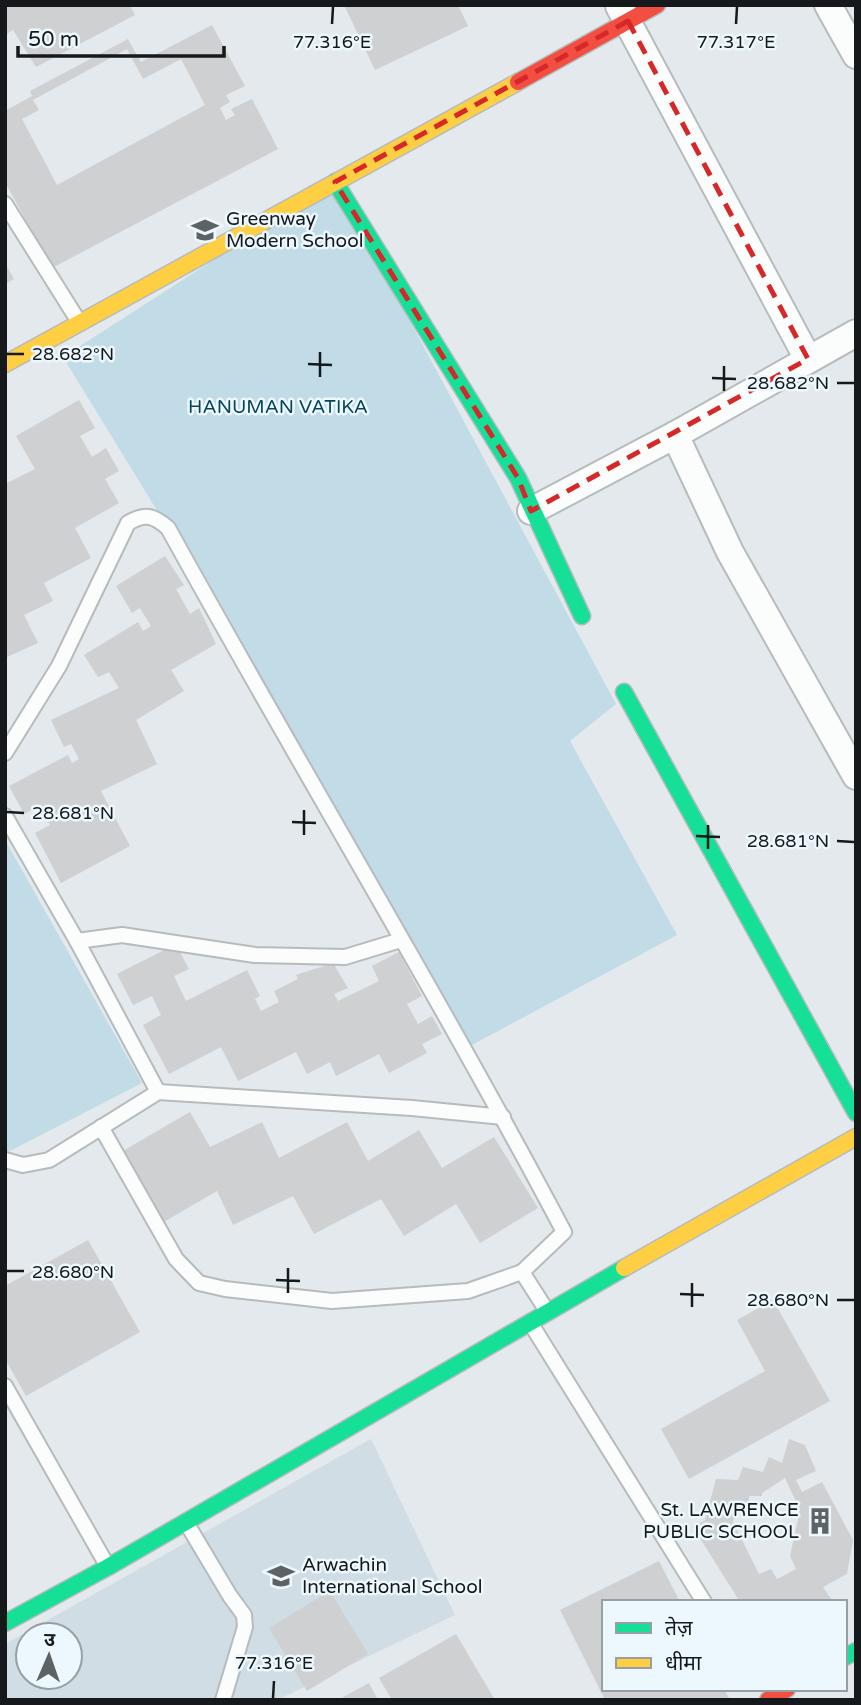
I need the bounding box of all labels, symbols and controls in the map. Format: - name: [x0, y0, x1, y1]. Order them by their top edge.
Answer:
- scale bar: [18, 14, 224, 58]
- text: 50 m: [28, 27, 79, 52]
- text: 77.316°E: [293, 31, 371, 53]
- text: 77.317°E: [697, 31, 775, 53]
- place label: Greenway Modern School: [226, 208, 363, 252]
- school or university icon: Greenway Modern School: [190, 215, 220, 245]
- text: 28.682°N: [32, 343, 114, 365]
- text: 28.682°N: [747, 372, 829, 394]
- park label: HANUMAN VATIKA: [188, 396, 368, 418]
- text: 28.681°N: [32, 802, 114, 824]
- text: 28.681°N: [747, 830, 829, 852]
- text: 28.680°N: [32, 1261, 114, 1283]
- text: 28.680°N: [747, 1289, 829, 1311]
- place label: St. LAWRENCE PUBLIC SCHOOL: [643, 1499, 799, 1543]
- building icon: St. LAWRENCE PUBLIC SCHOOL: [805, 1506, 835, 1536]
- place label: Arwachin International School: [302, 1554, 482, 1598]
- school or university icon: Arwachin International School: [266, 1561, 296, 1591]
- legend: [602, 1600, 847, 1691]
- text: तेज़: [665, 1616, 693, 1641]
- north arrow: [14, 1621, 84, 1691]
- text: उ: [44, 1629, 56, 1651]
- text: धीमा: [665, 1651, 702, 1676]
- text: 77.316°E: [235, 1652, 313, 1674]

